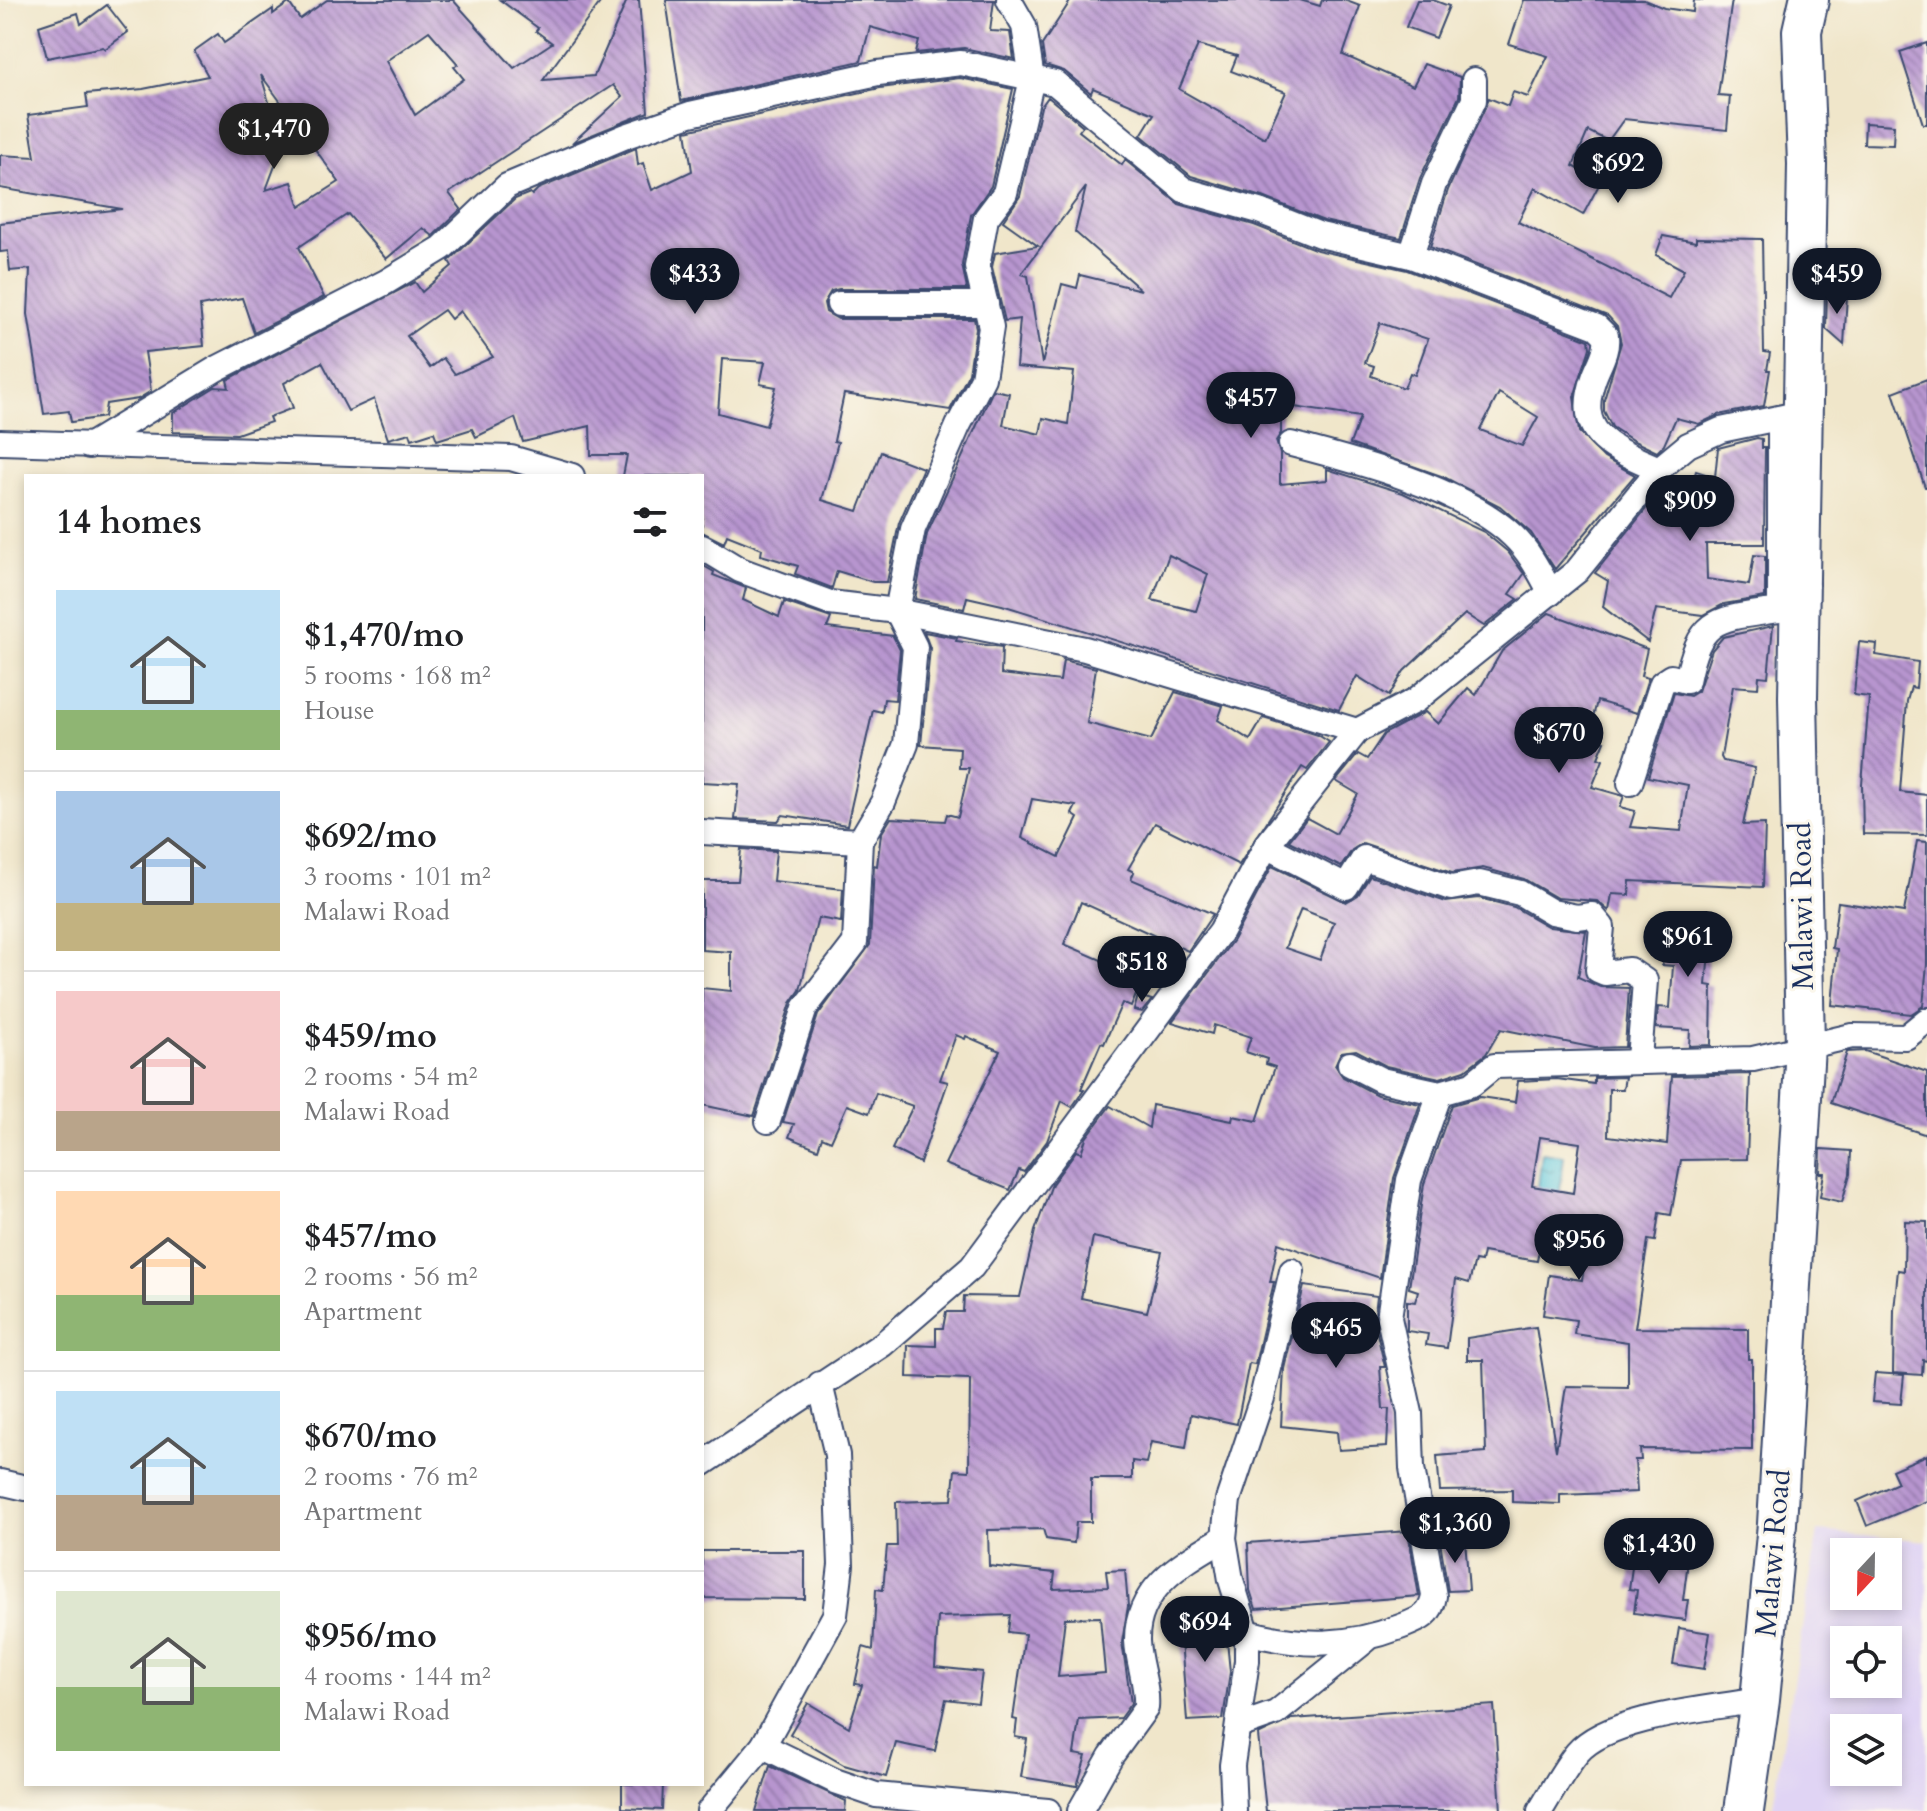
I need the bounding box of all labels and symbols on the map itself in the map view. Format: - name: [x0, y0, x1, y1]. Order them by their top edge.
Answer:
- pin: $1,470: [209, 103, 339, 171]
- pin: $692: [1571, 137, 1665, 205]
- pin: $433: [648, 248, 742, 316]
- pin: $459: [1790, 248, 1884, 316]
- pin: $457: [1204, 372, 1298, 440]
- pin: $909: [1643, 475, 1737, 543]
- pin: $670: [1512, 707, 1606, 775]
- street label: Malawi Road: [1780, 821, 1824, 990]
- pin: $961: [1641, 911, 1735, 979]
- pin: $518: [1095, 936, 1189, 1004]
- pin: $956: [1532, 1214, 1626, 1282]
- pin: $465: [1289, 1302, 1383, 1370]
- street label: Malawi Road: [1745, 1467, 1801, 1639]
- pin: $1,360: [1390, 1497, 1520, 1565]
- pin: $1,430: [1594, 1518, 1724, 1586]
- north arrow: [1830, 1538, 1902, 1610]
- pin: $694: [1158, 1596, 1252, 1664]

